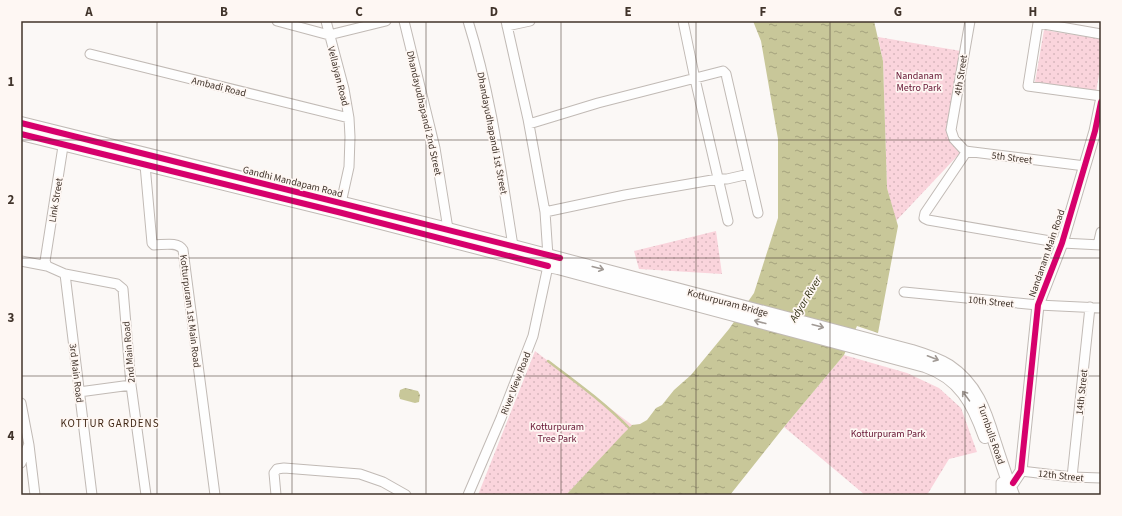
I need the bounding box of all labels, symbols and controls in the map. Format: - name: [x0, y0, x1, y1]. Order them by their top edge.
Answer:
- text: A: [84, 3, 93, 21]
- text: B: [220, 3, 228, 21]
- text: C: [355, 3, 363, 21]
- text: D: [490, 3, 498, 21]
- text: E: [624, 3, 632, 21]
- text: F: [760, 3, 767, 21]
- text: G: [894, 3, 902, 21]
- text: H: [1029, 3, 1037, 21]
- street label: Vellaiyan Road: [324, 45, 352, 108]
- street label: Dhandayudhapandi 2nd Street: [403, 49, 445, 178]
- street label: 4th Street: [951, 53, 971, 96]
- park label: Nandanam Metro Park: [896, 69, 942, 95]
- street label: Dhandayudhapandi 1st Street: [473, 71, 511, 196]
- text: 1: [8, 73, 15, 91]
- street label: Ambadi Road: [190, 73, 247, 100]
- street label: 5th Street: [991, 149, 1034, 168]
- street label: Gandhi Mandapam Road: [241, 163, 344, 201]
- street label: Link Street: [46, 176, 67, 223]
- text: 2: [8, 191, 15, 209]
- street label: Nandanam Main Road: [1025, 208, 1069, 299]
- street label: Kotturpuram 1st Main Road: [176, 254, 204, 369]
- one-way arrow: [591, 265, 604, 272]
- water label: Adyar River: [785, 273, 826, 326]
- street label: Kotturpuram Bridge: [686, 285, 770, 321]
- street label: 10th Street: [967, 293, 1015, 311]
- text: 3: [8, 309, 15, 327]
- one-way arrow: [754, 317, 767, 325]
- street label: 2nd Main Road: [119, 321, 139, 383]
- one-way arrow: [811, 323, 824, 330]
- street label: 3rd Main Road: [65, 343, 87, 404]
- street label: River View Road: [497, 350, 534, 417]
- one-way arrow: [926, 354, 938, 362]
- street label: 14th Street: [1073, 368, 1091, 416]
- one-way arrow: [962, 390, 970, 401]
- street label: Turnbulls Road: [974, 402, 1008, 466]
- district label: KOTTUR GARDENS: [60, 416, 160, 431]
- park label: Kotturpuram Tree Park: [530, 420, 584, 446]
- text: 4: [8, 427, 15, 445]
- park label: Kotturpuram Park: [851, 427, 925, 441]
- street label: 12th Street: [1037, 467, 1085, 485]

